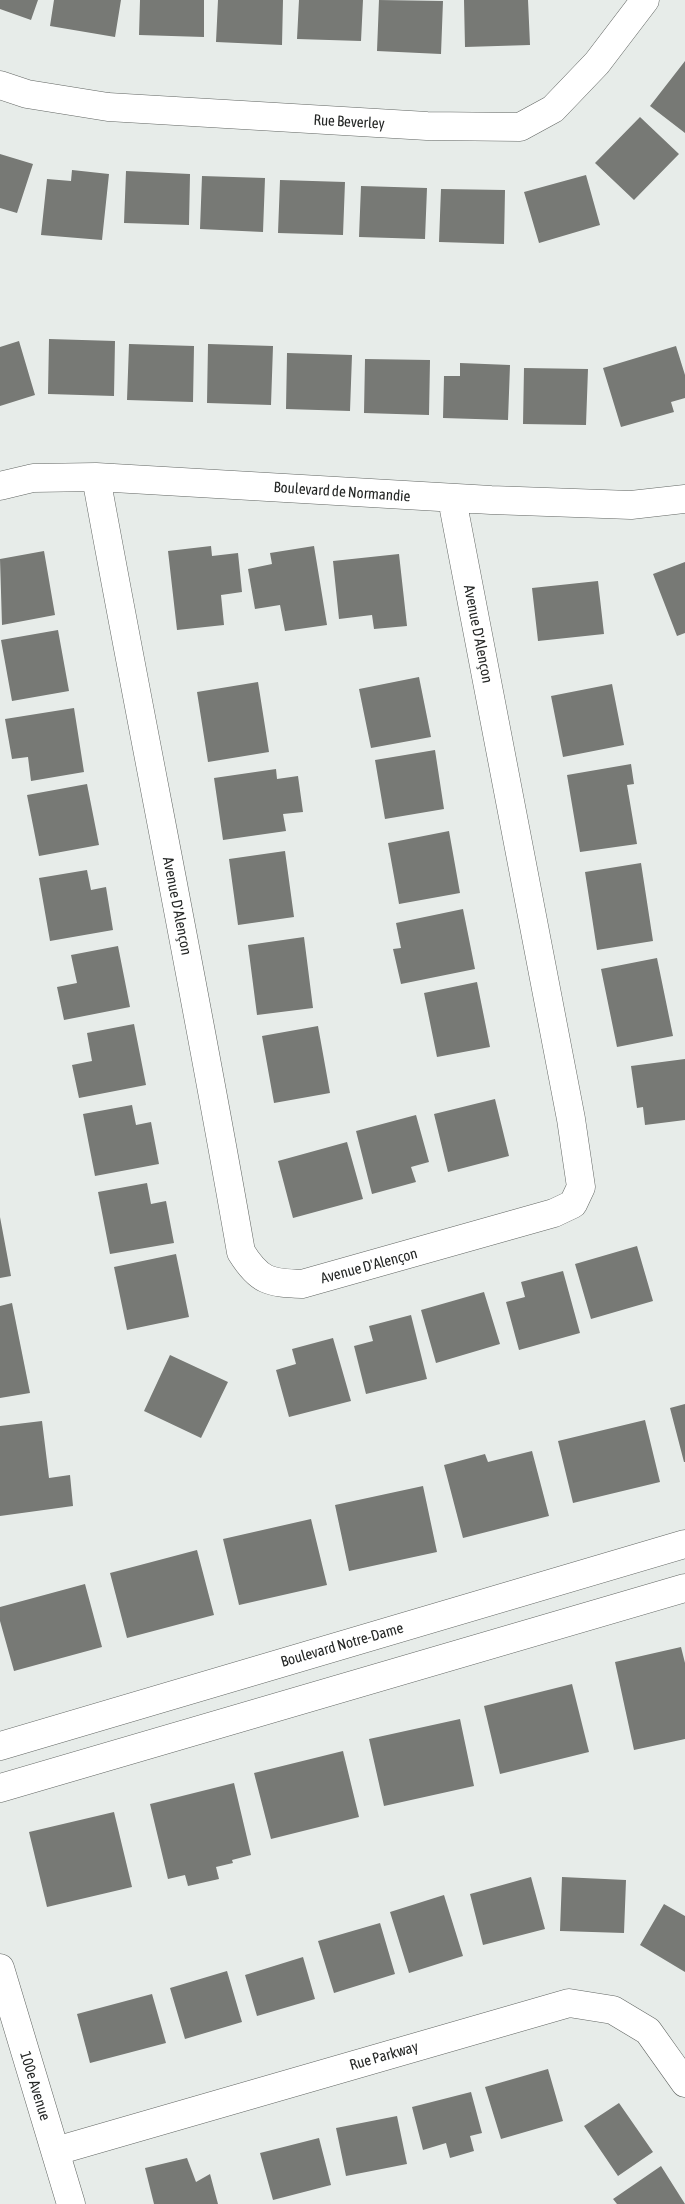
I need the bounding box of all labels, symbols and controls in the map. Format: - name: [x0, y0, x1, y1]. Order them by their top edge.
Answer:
- street label: Rue Beverley: [313, 111, 385, 133]
- street label: Boulevard de Normandie: [273, 478, 411, 506]
- street label: Avenue D'Alençon: [460, 583, 496, 685]
- street label: Avenue D'Alençon: [159, 855, 195, 957]
- street label: Avenue D'Alençon: [319, 1244, 419, 1288]
- street label: Boulevard Notre-Dame: [279, 1619, 405, 1671]
- street label: Rue Parkway: [348, 2038, 420, 2074]
- street label: 100e Avenue: [16, 2049, 54, 2123]

